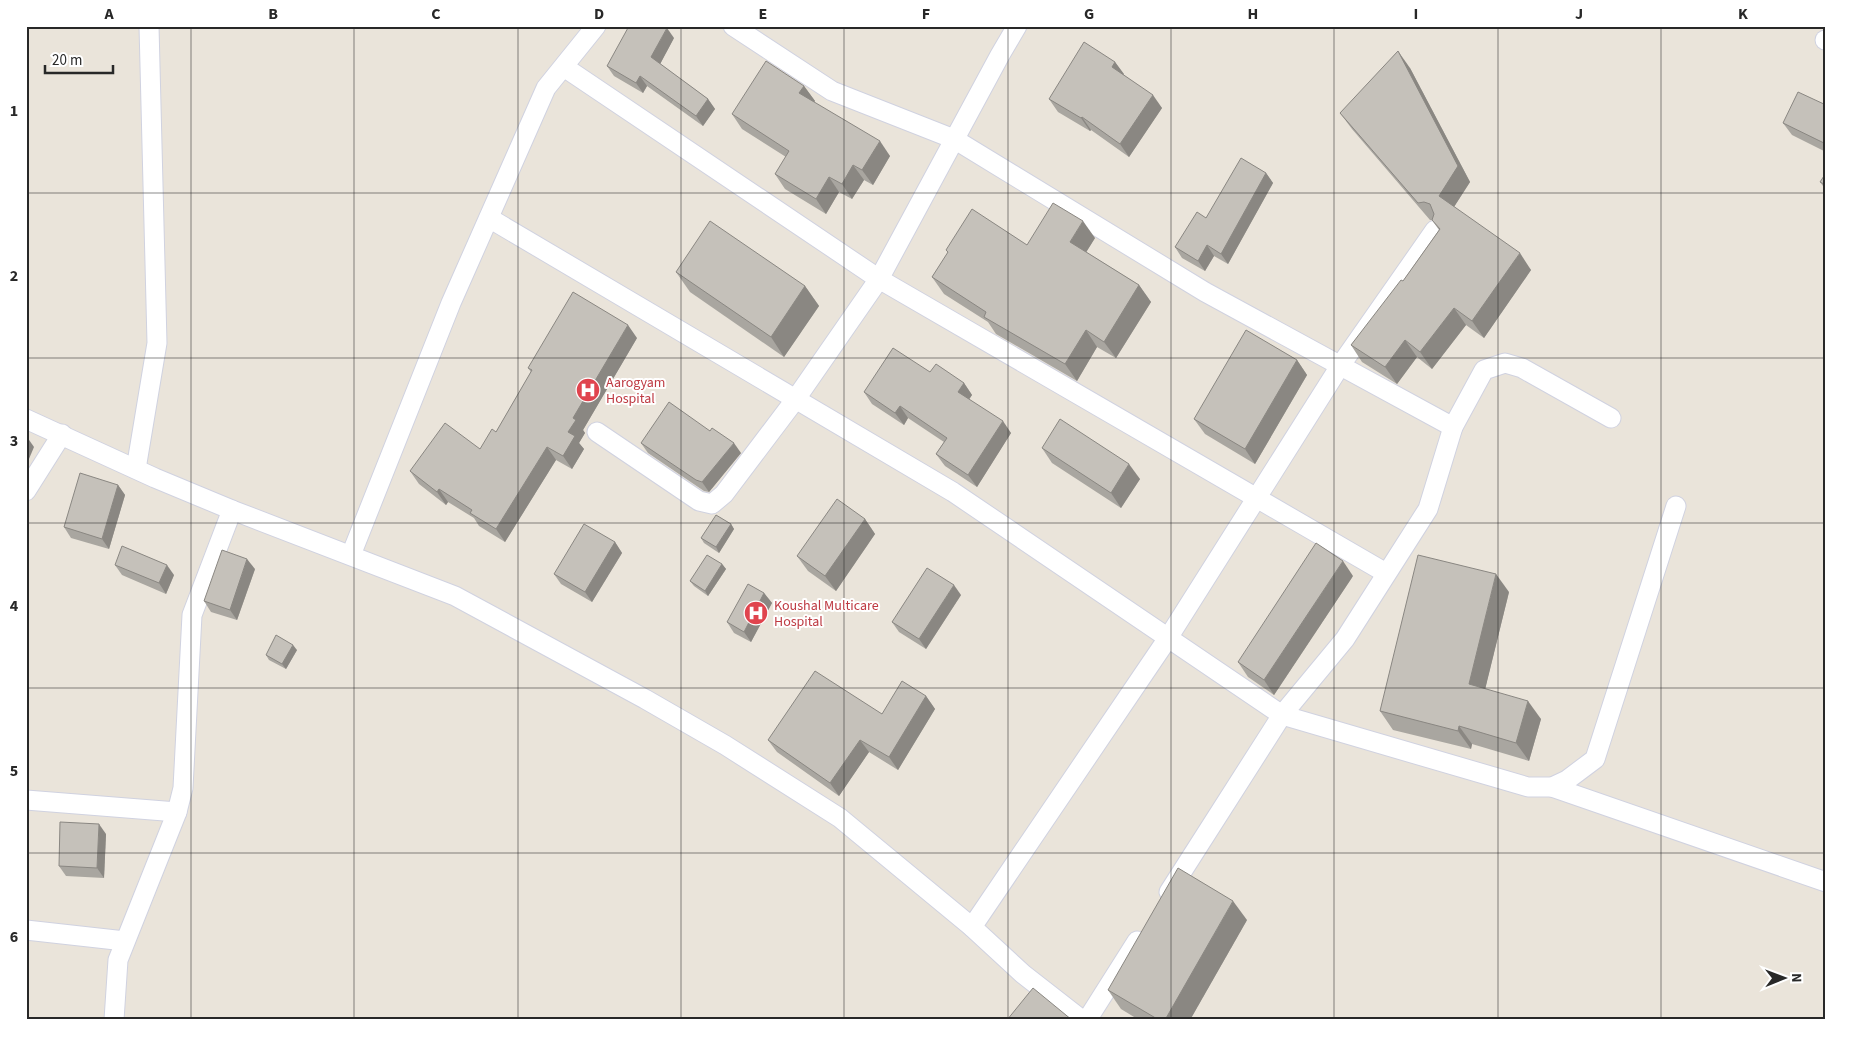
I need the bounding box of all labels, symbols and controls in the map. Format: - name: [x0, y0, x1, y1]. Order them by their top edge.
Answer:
- text: A: [103, 3, 114, 25]
- text: B: [268, 3, 278, 25]
- text: C: [431, 3, 441, 25]
- text: D: [594, 3, 604, 25]
- text: E: [759, 3, 767, 25]
- text: F: [922, 3, 930, 25]
- text: G: [1084, 3, 1094, 25]
- text: H: [1248, 3, 1258, 25]
- text: I: [1414, 3, 1418, 25]
- text: J: [1575, 3, 1583, 25]
- text: K: [1738, 3, 1748, 25]
- scale bar: [45, 42, 112, 74]
- text: 20 m: [52, 50, 82, 71]
- text: 1: [10, 100, 18, 122]
- text: 2: [10, 265, 18, 287]
- place label: Aarogyam Hospital: [606, 373, 665, 409]
- hospital icon: Aarogyam Hospital: [575, 377, 601, 403]
- text: 3: [10, 430, 18, 452]
- text: 4: [10, 595, 19, 617]
- place label: Koushal Multicare Hospital: [774, 596, 879, 632]
- hospital icon: Koushal Multicare Hospital: [743, 600, 769, 626]
- text: 5: [10, 760, 18, 782]
- text: 6: [10, 926, 18, 948]
- north arrow: [1760, 954, 1810, 1004]
- text: N: [1786, 973, 1806, 983]

